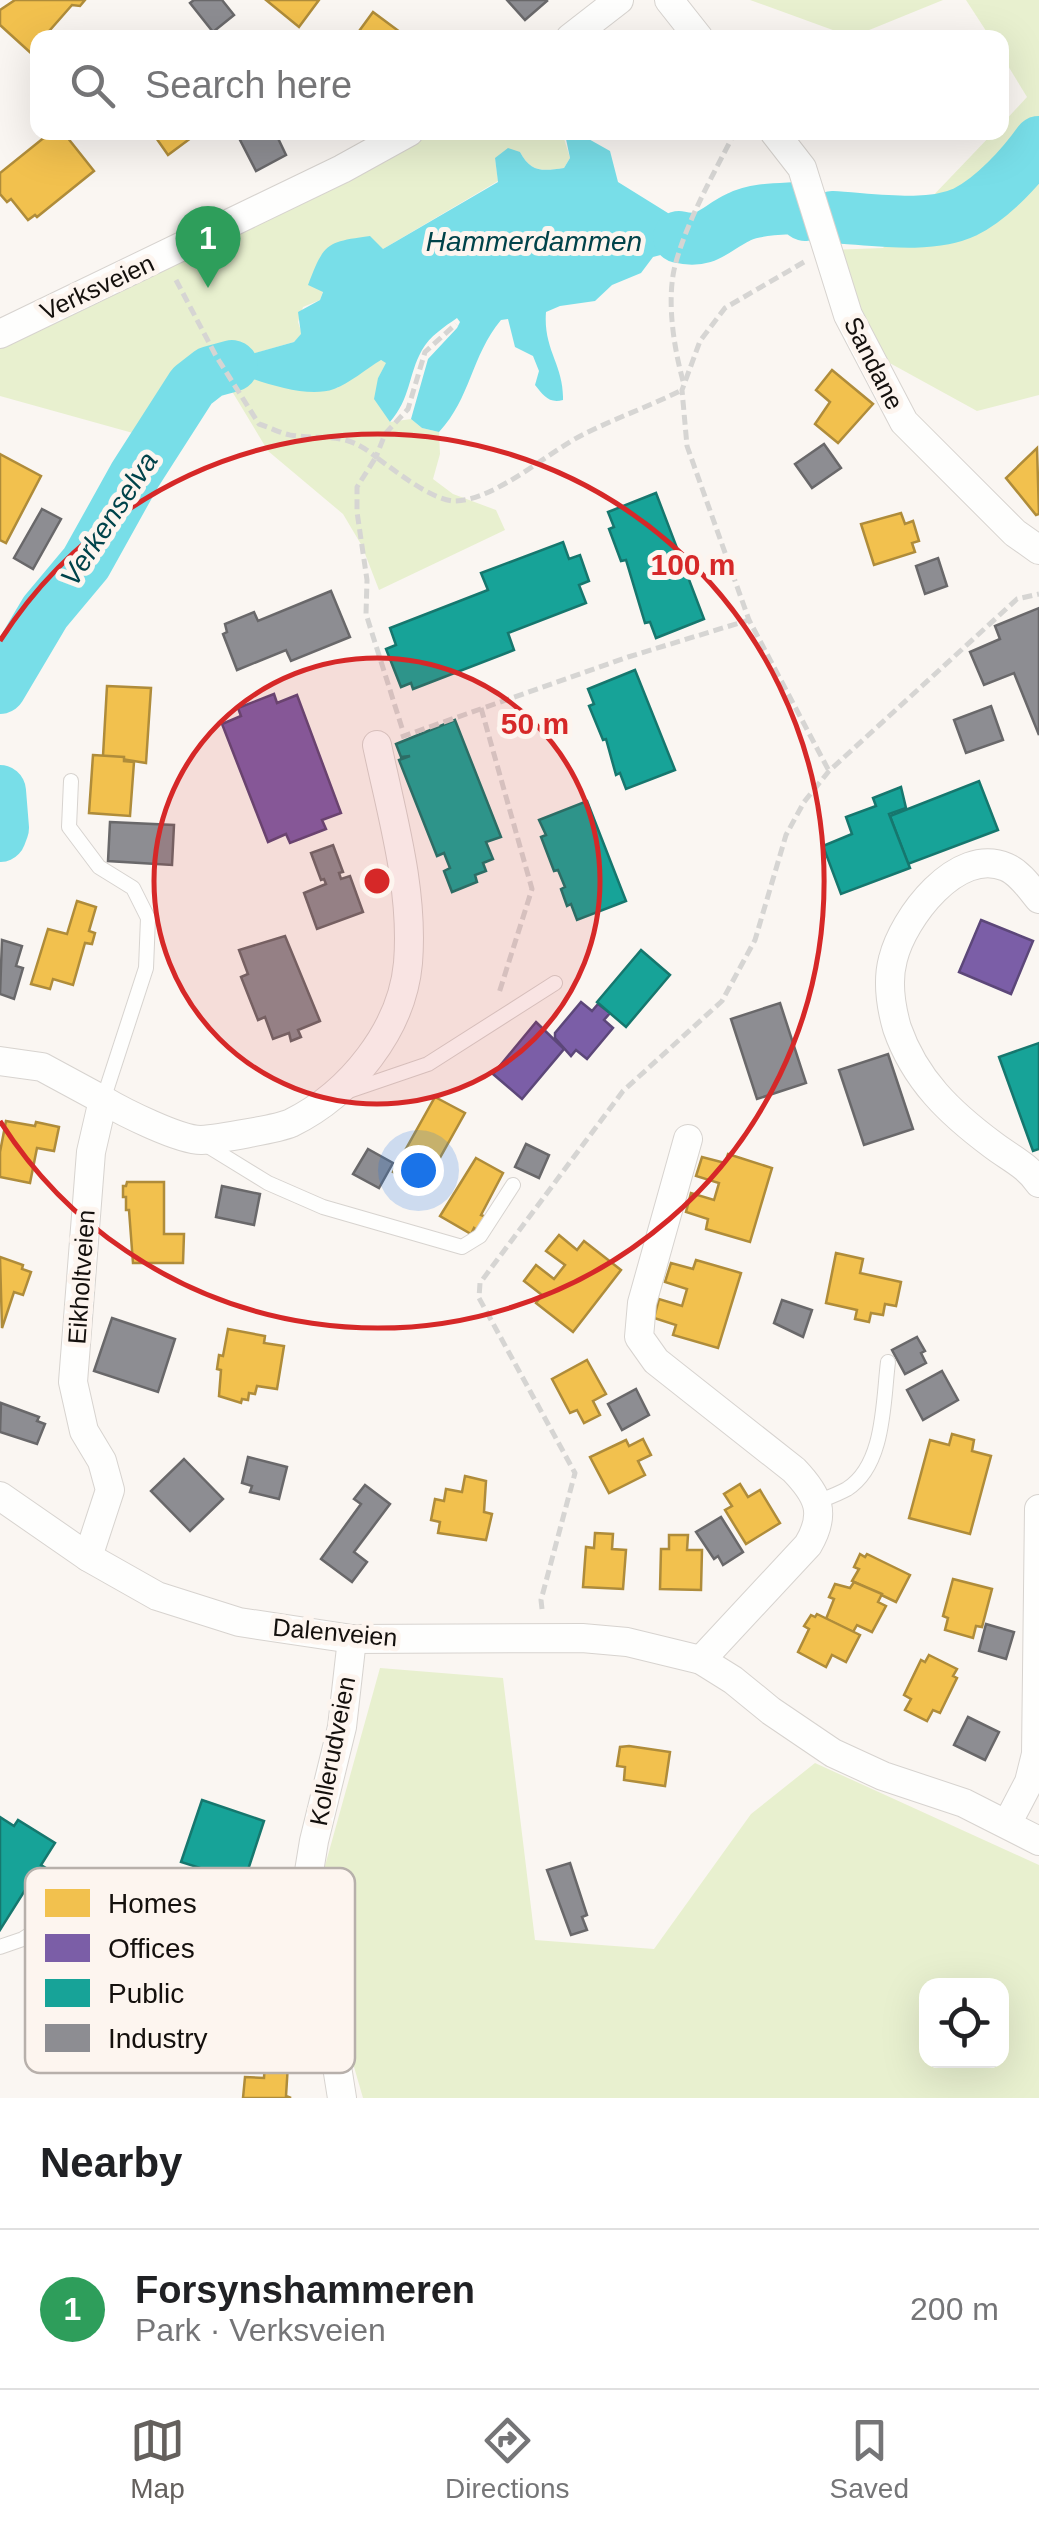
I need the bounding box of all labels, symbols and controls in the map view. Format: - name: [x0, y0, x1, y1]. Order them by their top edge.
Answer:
- search box: [30, 30, 1009, 140]
- icon: search: [65, 58, 120, 113]
- text: Search here: [145, 64, 352, 106]
- pin: 1: [176, 206, 240, 288]
- water label: Hammerdammen: [426, 226, 642, 257]
- street label: Verksveien: [36, 248, 158, 326]
- street label: Sandane: [839, 312, 909, 414]
- water label: Verkenselva: [54, 446, 164, 592]
- text: 100 m: [650, 548, 736, 581]
- text: 50 m: [501, 707, 569, 740]
- centre of rings: [359, 863, 395, 899]
- your location: [393, 1145, 444, 1196]
- street label: Eikholtveien: [62, 1209, 100, 1345]
- street label: Dalenveien: [271, 1613, 399, 1651]
- street label: Kollerudveien: [304, 1674, 360, 1828]
- legend: [25, 1868, 355, 2073]
- text: Homes: [108, 1888, 197, 1919]
- text: Offices: [108, 1933, 195, 1964]
- text: Public: [108, 1978, 184, 2009]
- map controls: [919, 1978, 1009, 2068]
- button: locate: [919, 1978, 1009, 2068]
- text: Industry: [108, 2023, 208, 2054]
- text: Nearby: [40, 2139, 182, 2186]
- text: Forsynshammeren: [135, 2269, 475, 2311]
- text: 1: [64, 2291, 81, 2327]
- text: 200 m: [910, 2291, 999, 2327]
- text: Park · Verksveien: [135, 2312, 386, 2348]
- tab: Map: [130, 2413, 185, 2505]
- tab: Directions: [445, 2413, 570, 2505]
- tab: Saved: [830, 2413, 909, 2505]

